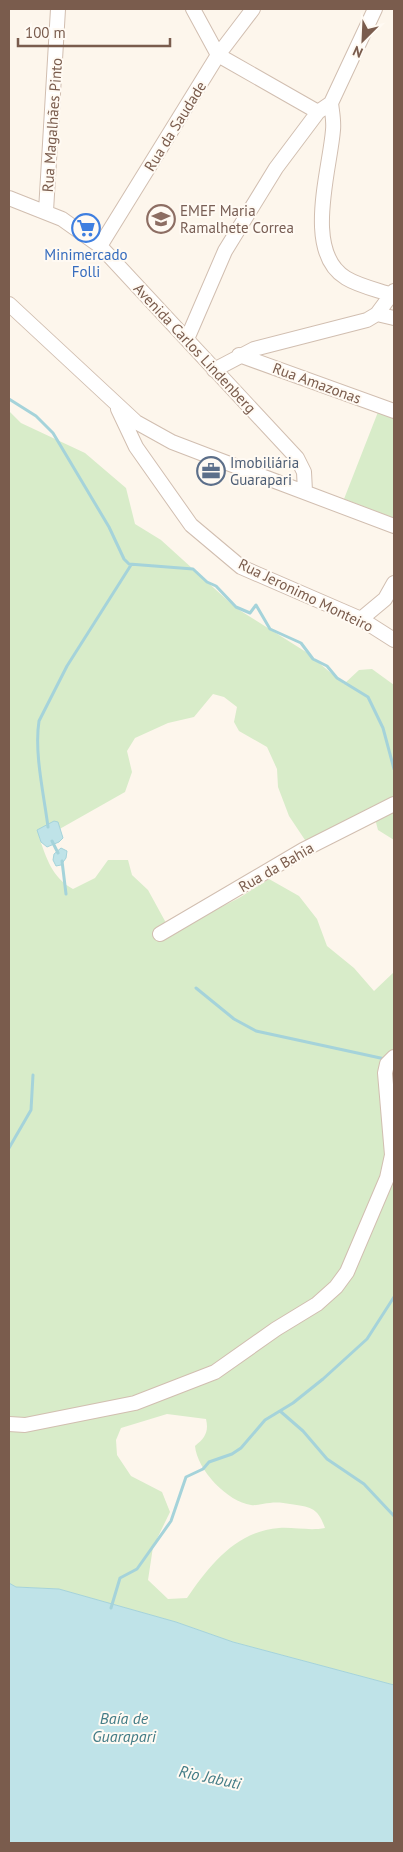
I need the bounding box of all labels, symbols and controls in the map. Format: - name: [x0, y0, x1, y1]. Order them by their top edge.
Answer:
- scale bar: [18, 15, 170, 47]
- north arrow: [338, 15, 388, 65]
- text: 100 m: [25, 23, 66, 42]
- text: N: [350, 42, 366, 62]
- street label: Rua Magalhães Pinto: [38, 57, 66, 193]
- street label: Rua da Saudade: [140, 77, 210, 175]
- place label: EMEF Maria Ramalhete Correa: [180, 201, 294, 237]
- school or university icon: EMEF Maria Ramalhete Correa: [146, 204, 176, 234]
- supermarket icon: Minimercado Folli: [71, 213, 101, 243]
- place label: Minimercado Folli: [44, 245, 128, 281]
- street label: Avenida Carlos Lindenberg: [130, 279, 260, 417]
- street label: Rua Amazonas: [270, 358, 364, 408]
- place label: Imobiliária Guarapari: [230, 453, 299, 489]
- office icon: Imobiliária Guarapari: [196, 456, 226, 486]
- street label: Rua Jeronimo Monteiro: [235, 554, 377, 636]
- street label: Rua da Bahia: [235, 838, 317, 896]
- water label: Baía de Guarapari: [92, 1708, 157, 1746]
- water label: Rio Jabuti: [177, 1761, 244, 1794]

